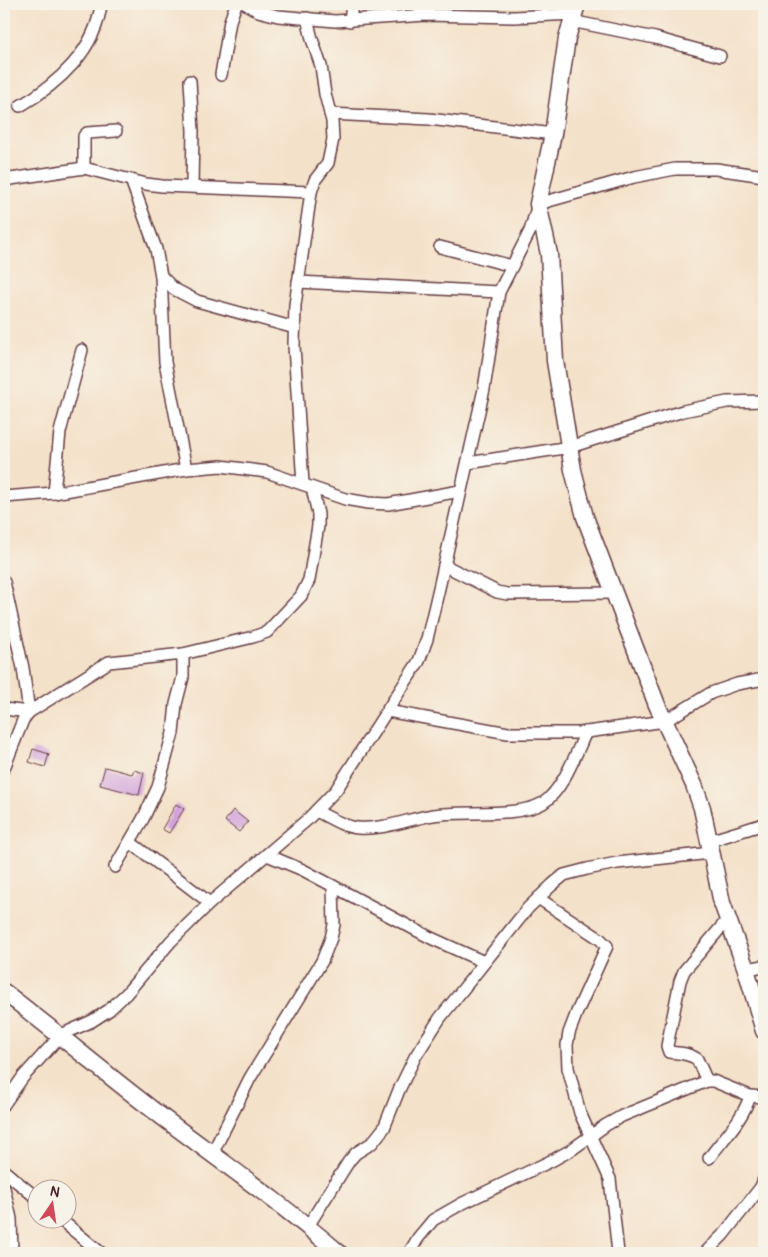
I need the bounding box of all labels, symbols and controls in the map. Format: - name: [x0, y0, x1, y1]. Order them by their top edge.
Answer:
- north arrow: [28, 1180, 78, 1230]
- text: N: [48, 1182, 61, 1201]

